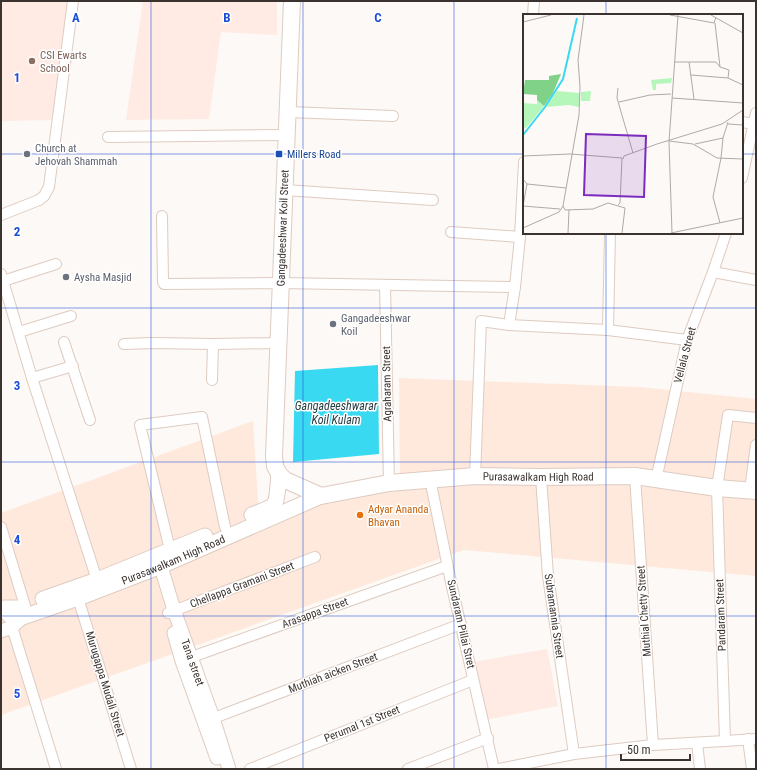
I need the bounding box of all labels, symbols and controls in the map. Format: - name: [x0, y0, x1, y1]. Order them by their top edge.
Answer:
- text: A: [72, 10, 80, 25]
- text: B: [223, 10, 231, 25]
- text: C: [374, 10, 382, 25]
- inset map: [523, 14, 743, 234]
- place label: CSI Ewarts School: [40, 49, 87, 75]
- marker: CSI Ewarts School: [27, 56, 37, 66]
- text: 1: [14, 70, 20, 85]
- place label: Church at Jehovah Shammah: [35, 142, 117, 168]
- place label: Millers Road: [287, 148, 341, 161]
- marker: Church at Jehovah Shammah: [22, 149, 32, 159]
- marker: Millers Road: [274, 149, 284, 159]
- street label: Gangadeeshwar Koil Street: [274, 169, 292, 287]
- text: 2: [14, 224, 21, 239]
- place label: Aysha Masjid: [74, 271, 132, 284]
- marker: Aysha Masjid: [61, 272, 71, 282]
- place label: Gangadeeshwar Koil: [341, 312, 411, 338]
- marker: Gangadeeshwar Koil: [328, 319, 338, 329]
- street label: Vellala Street: [671, 326, 699, 384]
- street label: Agraharam Street: [380, 346, 394, 422]
- text: 3: [14, 378, 20, 393]
- water label: Gangadeeshwarar Koil Kulam: [295, 399, 378, 427]
- street label: Purasawalkam High Road: [483, 470, 594, 484]
- place label: Adyar Ananda Bhavan: [368, 503, 428, 529]
- marker: Adyar Ananda Bhavan: [355, 510, 365, 520]
- text: 4: [14, 532, 21, 547]
- street label: Purasawalkam High Road: [120, 532, 227, 587]
- street label: Chellappa Gramani Street: [188, 559, 296, 611]
- street label: Muthial Chetty Street: [634, 565, 654, 657]
- street label: Subramannia Street: [542, 573, 566, 659]
- street label: Sundaram Pillai Stret: [444, 578, 478, 670]
- street label: Pandaram Street: [713, 579, 729, 651]
- street label: Arasappa Street: [280, 595, 350, 631]
- street label: Murugappa Mudali Street: [83, 630, 127, 738]
- street label: Tana street: [179, 637, 207, 687]
- street label: Muthiah aicken Street: [287, 650, 379, 696]
- text: 5: [14, 686, 21, 701]
- street label: Perumal 1st Street: [322, 703, 402, 745]
- scale bar: [621, 736, 690, 762]
- text: 50 m: [627, 743, 651, 757]

